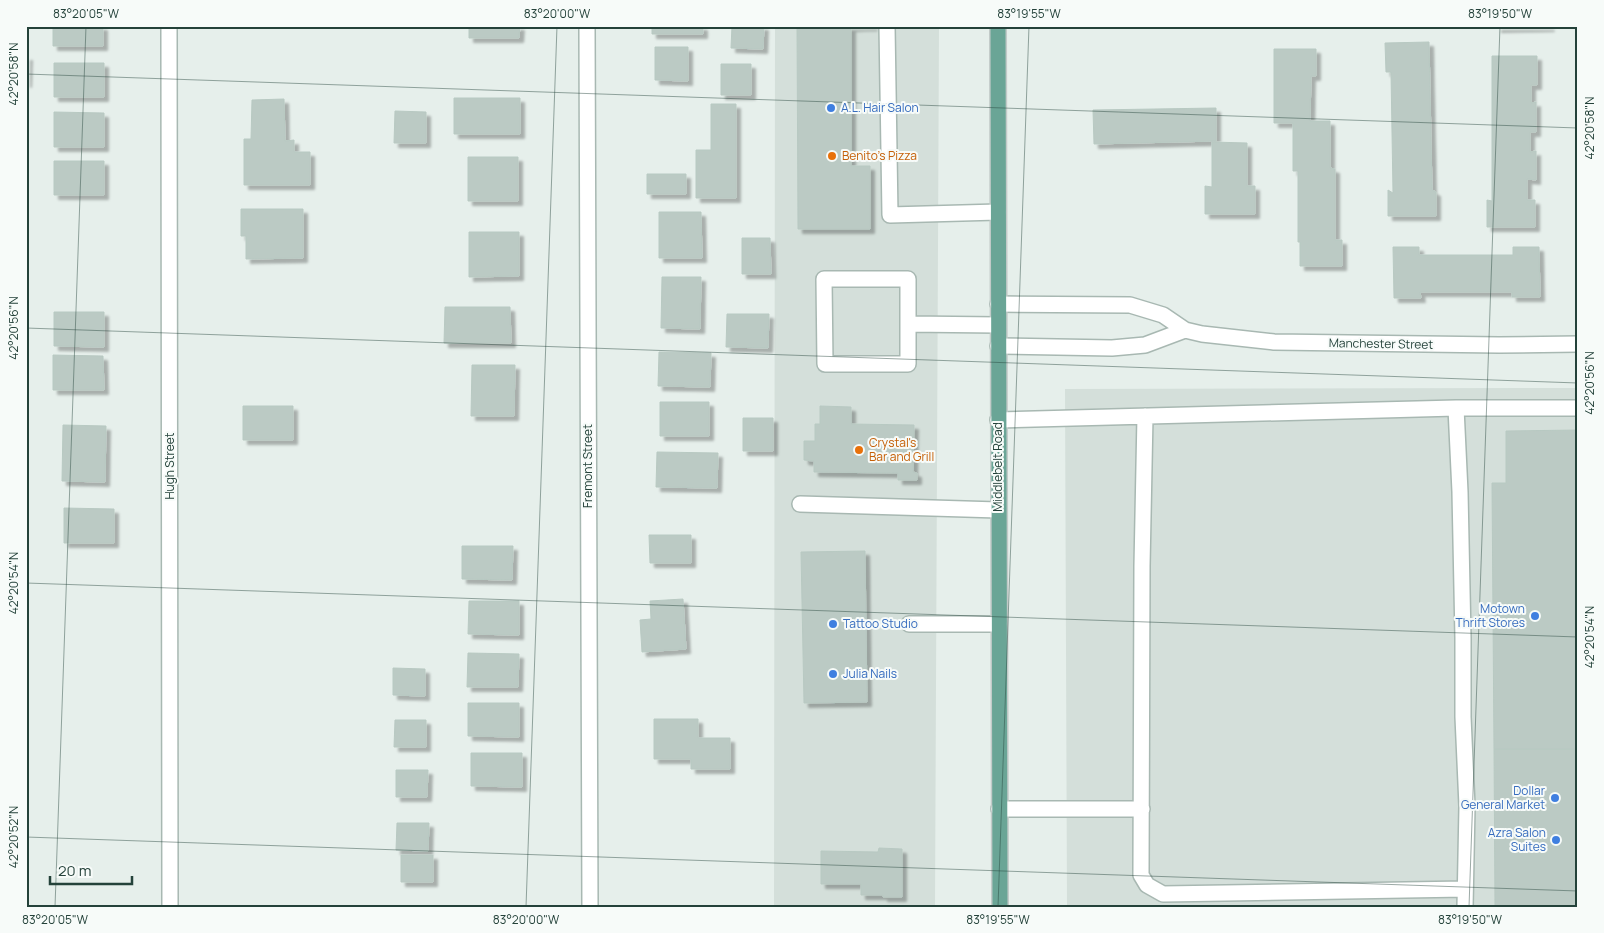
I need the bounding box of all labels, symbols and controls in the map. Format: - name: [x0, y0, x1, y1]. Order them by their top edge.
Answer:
- text: 83°20'05"W: [53, 5, 120, 22]
- text: 83°20'00"W: [524, 5, 591, 22]
- text: 83°19'55"W: [997, 5, 1062, 22]
- text: 83°19'50"W: [1468, 5, 1533, 22]
- text: 42°20'58"N: [5, 43, 22, 105]
- text: 42°20'58"N: [1581, 97, 1598, 159]
- place label: A.L. Hair Salon: [841, 99, 919, 116]
- marker: A.L. Hair Salon: [825, 102, 837, 114]
- place label: Benito's Pizza: [842, 147, 917, 164]
- marker: Benito's Pizza: [826, 150, 838, 162]
- text: 42°20'56"N: [5, 296, 22, 360]
- street label: Manchester Street: [1329, 334, 1434, 353]
- text: 42°20'56"N: [1581, 351, 1598, 415]
- street label: Middlebelt Road: [989, 422, 1006, 512]
- street label: Fremont Street: [579, 424, 596, 508]
- street label: Hugh Street: [161, 432, 178, 500]
- place label: Crystal's Bar and Grill: [869, 434, 934, 465]
- marker: Crystal's Bar and Grill: [853, 444, 865, 456]
- text: 42°20'54"N: [5, 552, 22, 614]
- place label: Motown Thrift Stores: [1456, 600, 1525, 631]
- text: 42°20'54"N: [1581, 606, 1598, 668]
- marker: Motown Thrift Stores: [1529, 610, 1541, 622]
- place label: Tattoo Studio: [843, 615, 918, 632]
- marker: Tattoo Studio: [827, 618, 839, 630]
- place label: Julia Nails: [843, 665, 897, 682]
- marker: Julia Nails: [827, 668, 839, 680]
- place label: Dollar General Market: [1461, 782, 1546, 813]
- marker: Dollar General Market: [1549, 792, 1561, 804]
- text: 42°20'52"N: [5, 806, 22, 868]
- place label: Azra Salon Suites: [1488, 824, 1546, 855]
- marker: Azra Salon Suites: [1550, 834, 1562, 846]
- scale bar: [50, 853, 132, 885]
- text: 20 m: [58, 860, 91, 881]
- text: 83°20'05"W: [22, 911, 89, 928]
- text: 83°20'00"W: [493, 911, 560, 928]
- text: 83°19'55"W: [966, 911, 1031, 928]
- text: 83°19'50"W: [1438, 911, 1503, 928]

